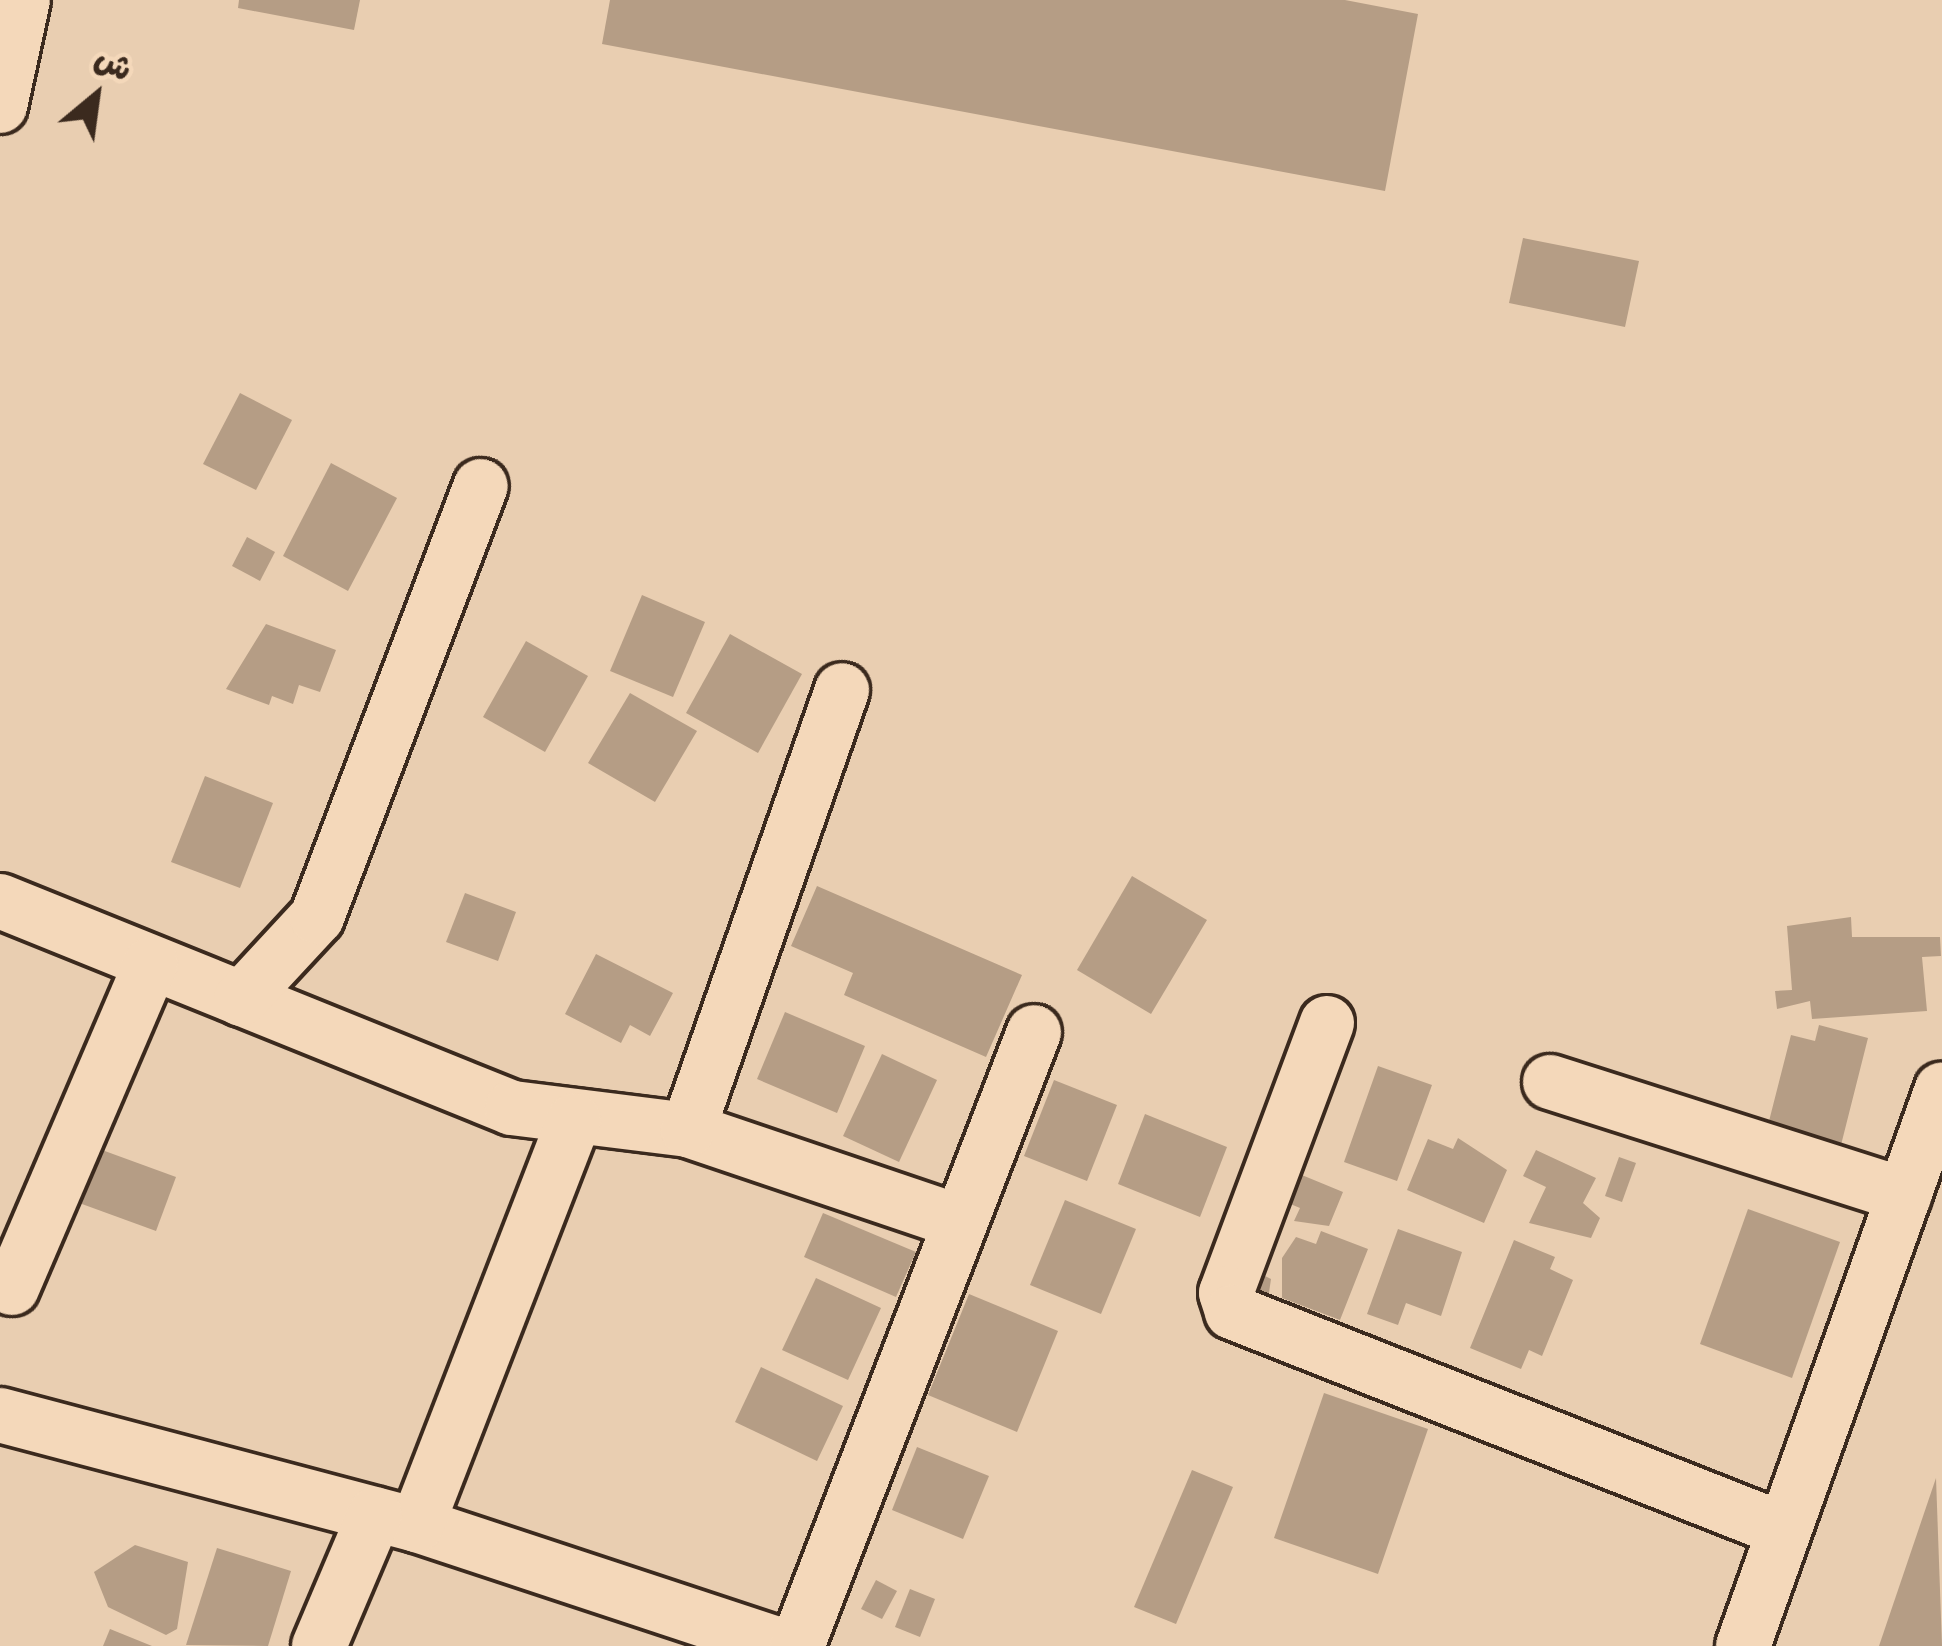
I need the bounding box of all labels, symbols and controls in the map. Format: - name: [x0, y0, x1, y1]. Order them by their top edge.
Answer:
- north arrow: [36, 36, 156, 156]
- text: ش: [88, 38, 139, 91]

